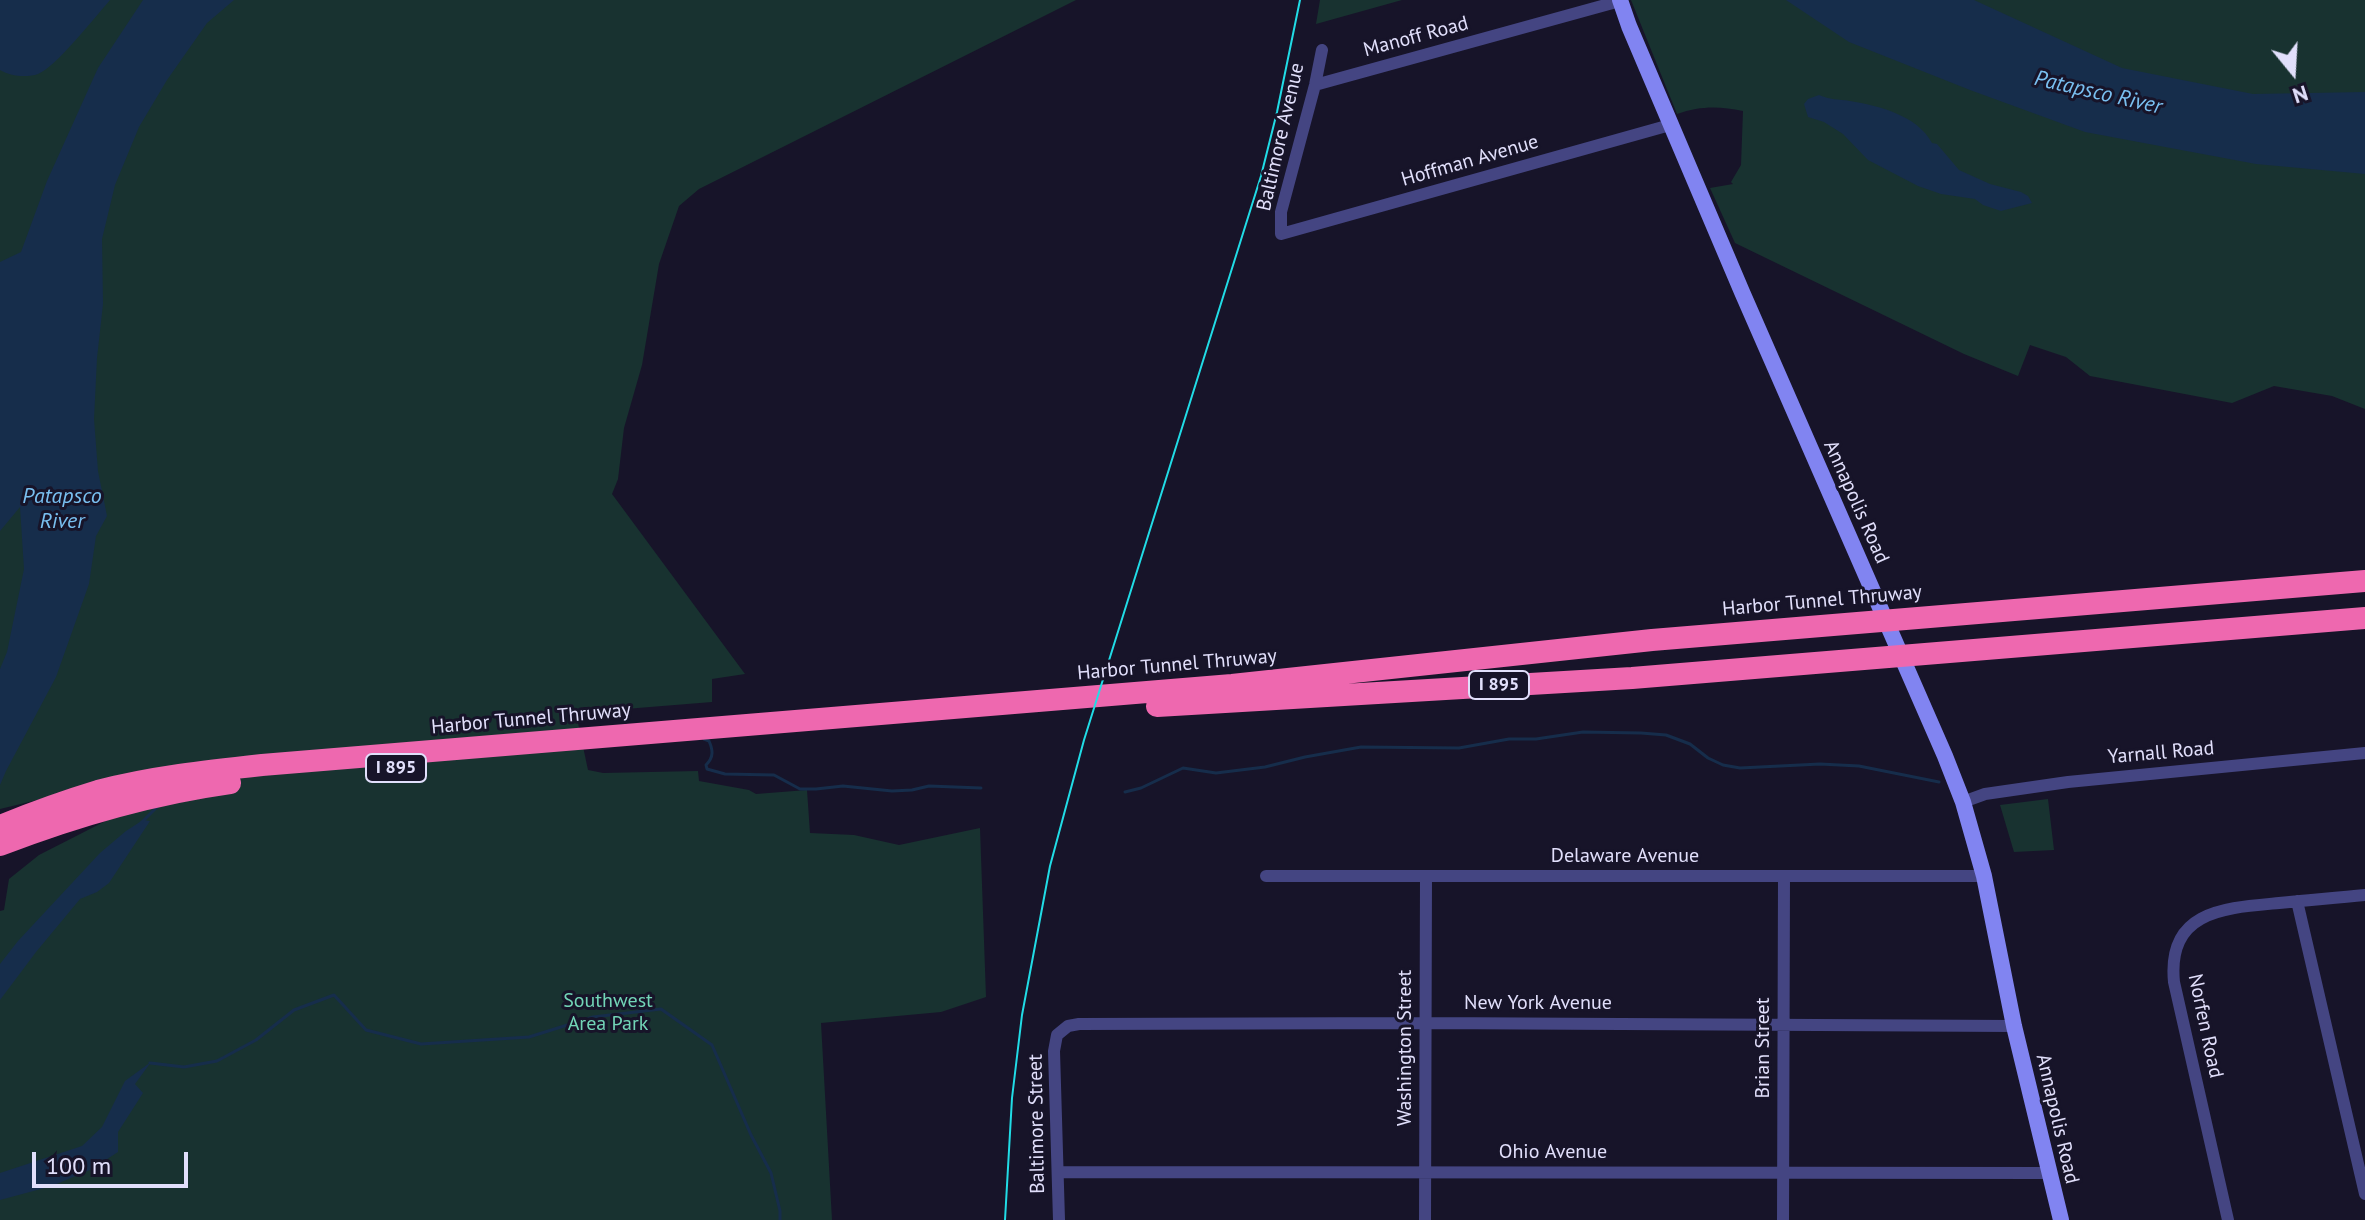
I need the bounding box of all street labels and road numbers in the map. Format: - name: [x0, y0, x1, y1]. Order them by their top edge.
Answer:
- street label: Manoff Road: [1361, 11, 1471, 63]
- street label: Baltimore Avenue: [1252, 61, 1310, 213]
- street label: Hoffman Avenue: [1399, 130, 1541, 192]
- street label: Annapolis Road: [1818, 437, 1894, 567]
- street label: Harbor Tunnel Thruway: [1721, 580, 1923, 622]
- street label: Harbor Tunnel Thruway: [1076, 644, 1278, 686]
- road number: I 895: [1469, 671, 1529, 699]
- street label: Harbor Tunnel Thruway: [430, 698, 632, 740]
- street label: Yarnall Road: [2107, 736, 2215, 770]
- road number: I 895: [366, 754, 426, 782]
- street label: Delaware Avenue: [1551, 844, 1699, 868]
- street label: Washington Street: [1393, 970, 1417, 1126]
- street label: Norfen Road: [2182, 972, 2228, 1080]
- street label: New York Avenue: [1464, 991, 1612, 1015]
- street label: Brian Street: [1751, 997, 1775, 1099]
- street label: Annapolis Road: [2030, 1052, 2084, 1186]
- street label: Baltimore Street: [1024, 1054, 1050, 1194]
- street label: Ohio Avenue: [1499, 1140, 1607, 1164]

